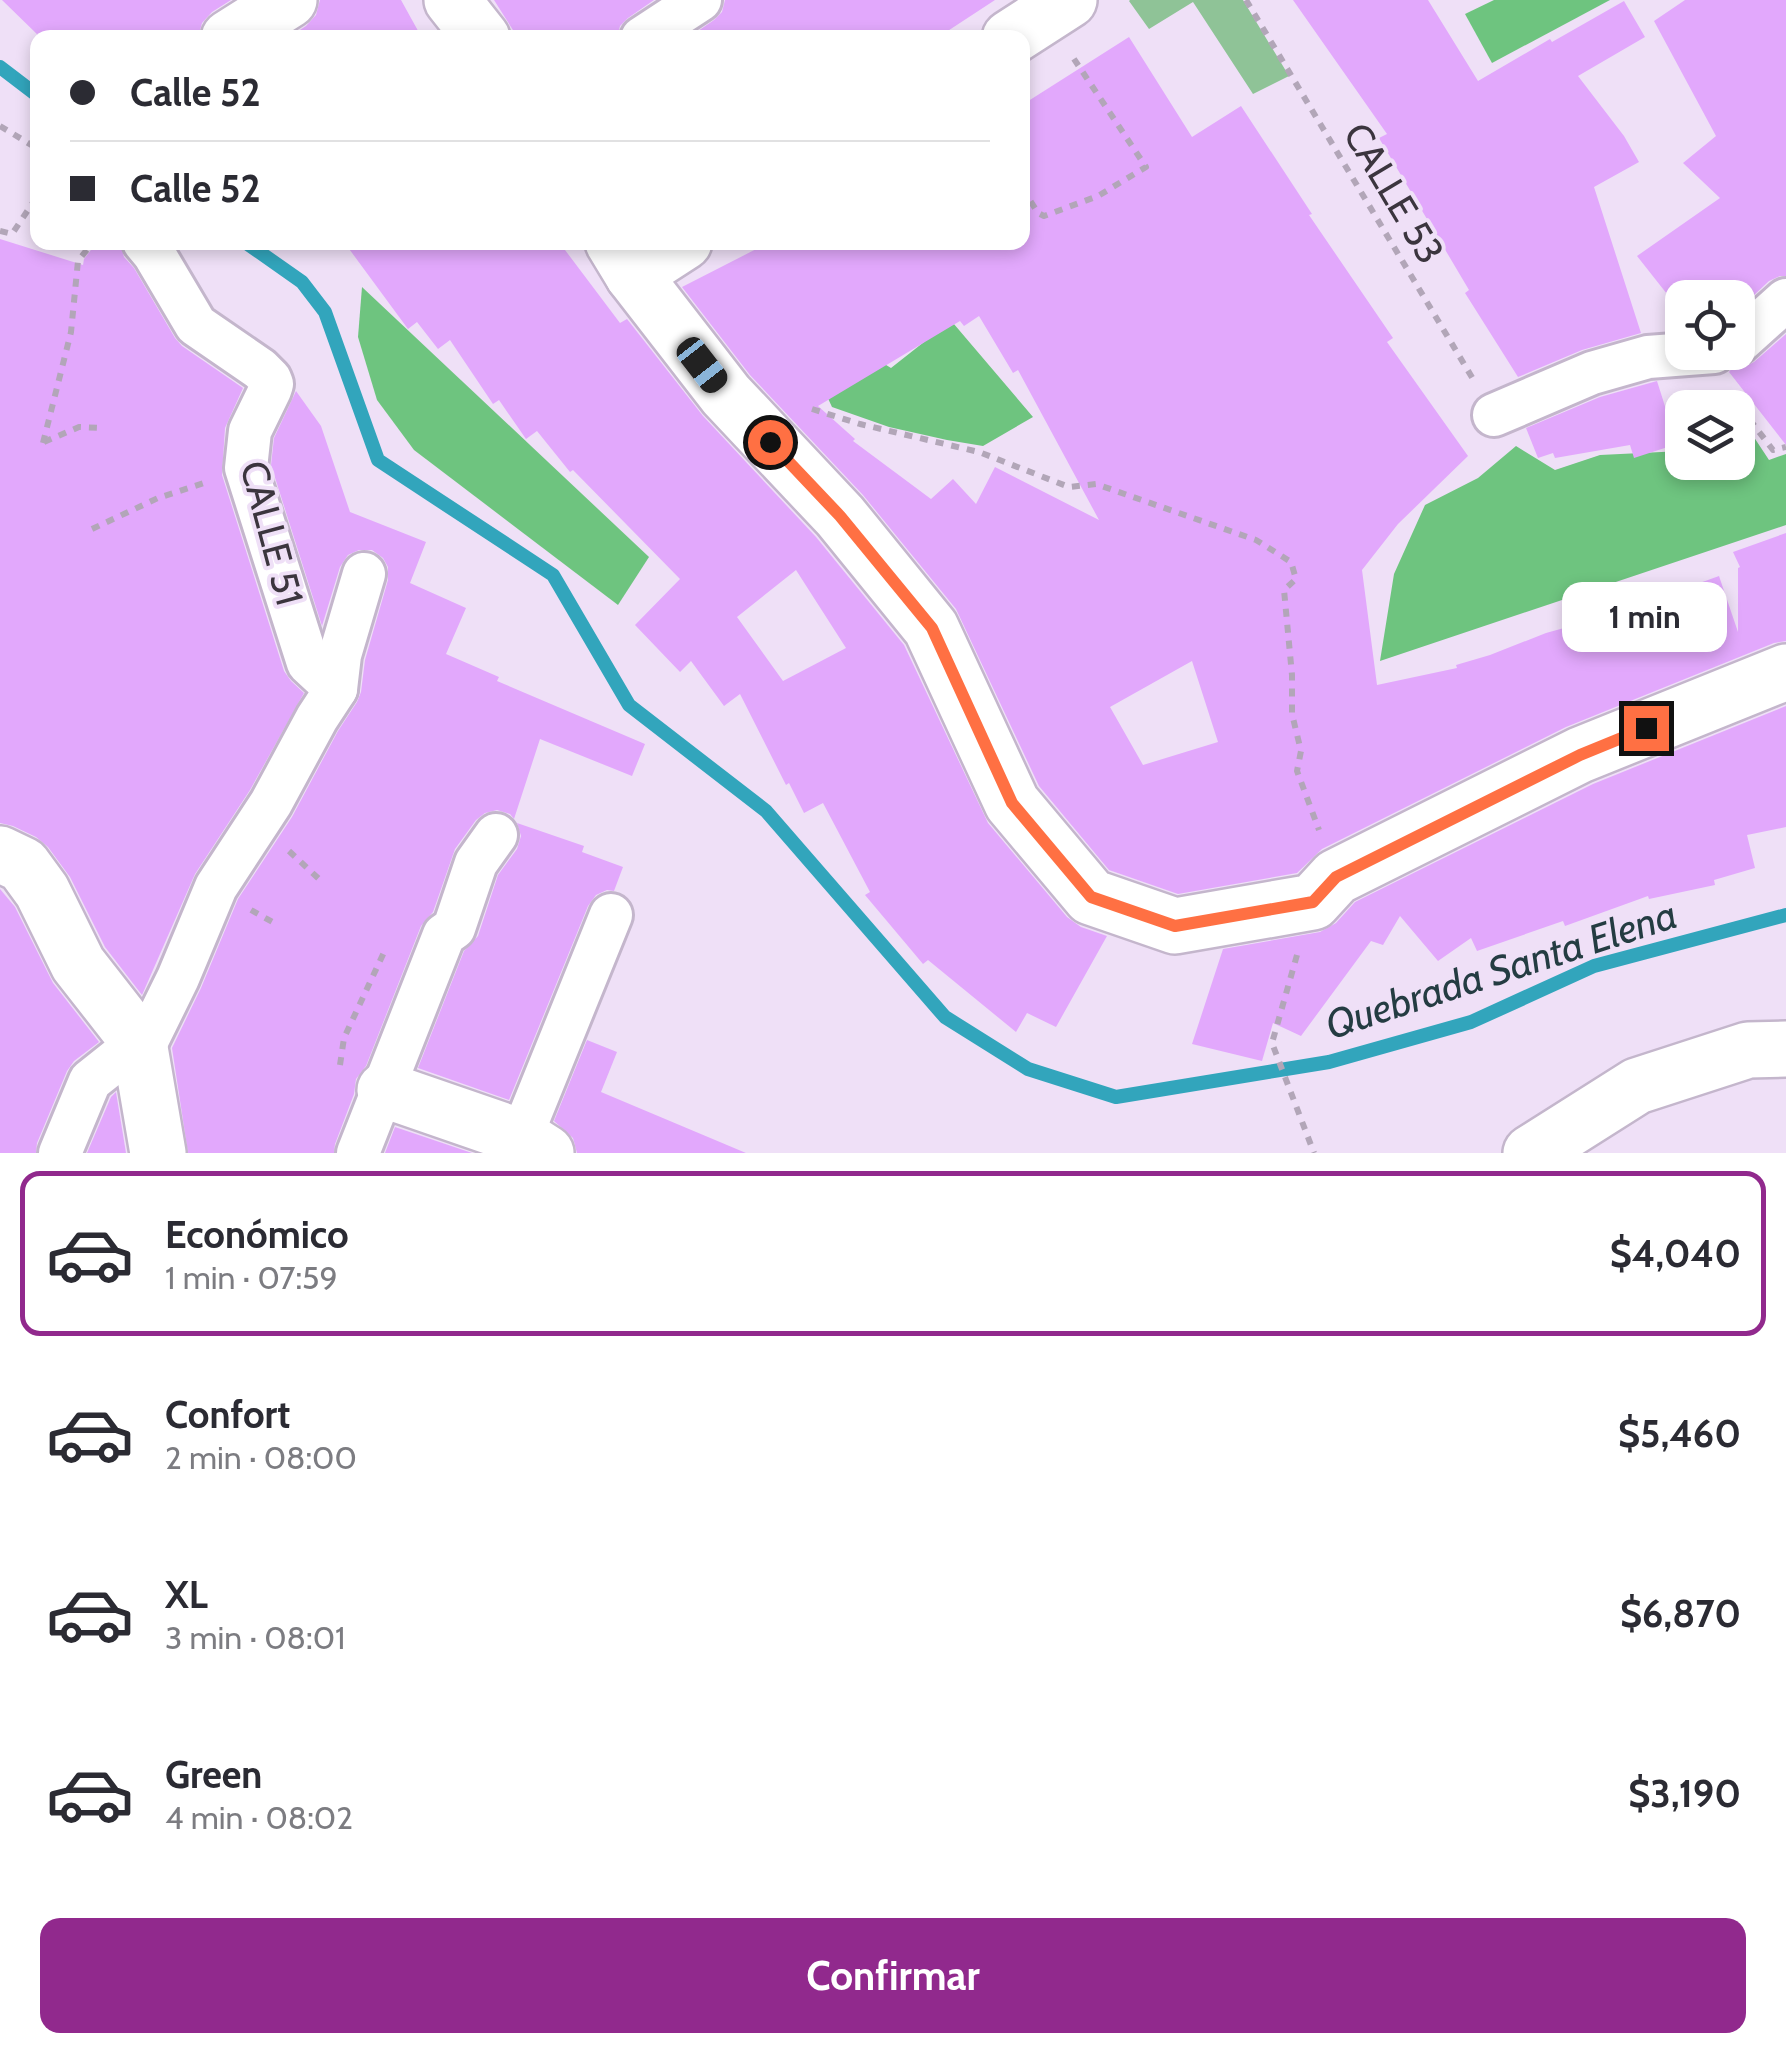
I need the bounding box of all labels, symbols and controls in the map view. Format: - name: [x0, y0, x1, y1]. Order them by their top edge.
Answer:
- text: Calle 52: [130, 69, 261, 116]
- street label: CALLE 53: [1334, 114, 1454, 272]
- text: Calle 52: [130, 165, 261, 212]
- map controls: [1665, 280, 1755, 480]
- button: locate: [1665, 280, 1755, 370]
- car: [672, 332, 732, 398]
- button: layers: [1665, 390, 1755, 480]
- route start: [748, 420, 793, 465]
- street label: CALLE 51: [230, 456, 314, 610]
- callout: 1 min: [1564, 583, 1728, 653]
- text: 1 min: [1608, 597, 1681, 636]
- route end: [1624, 706, 1669, 751]
- water label: Quebrada Santa Elena: [1319, 889, 1683, 1049]
- icon: car: [45, 1209, 135, 1299]
- text: Económico: [165, 1211, 349, 1258]
- text: $4,040: [1610, 1230, 1741, 1277]
- text: 1 min · 07:59: [165, 1258, 338, 1297]
- icon: car: [45, 1389, 135, 1479]
- text: Confort: [165, 1391, 290, 1438]
- text: $5,460: [1618, 1410, 1741, 1457]
- text: 2 min · 08:00: [165, 1438, 357, 1477]
- icon: car: [45, 1569, 135, 1659]
- text: XL: [165, 1571, 208, 1618]
- text: $6,870: [1620, 1590, 1741, 1637]
- text: 3 min · 08:01: [165, 1618, 345, 1657]
- icon: car: [45, 1749, 135, 1839]
- text: Green: [165, 1751, 262, 1798]
- text: $3,190: [1628, 1770, 1741, 1817]
- text: 4 min · 08:02: [165, 1798, 353, 1837]
- button: Confirmar: [40, 1918, 1746, 2033]

